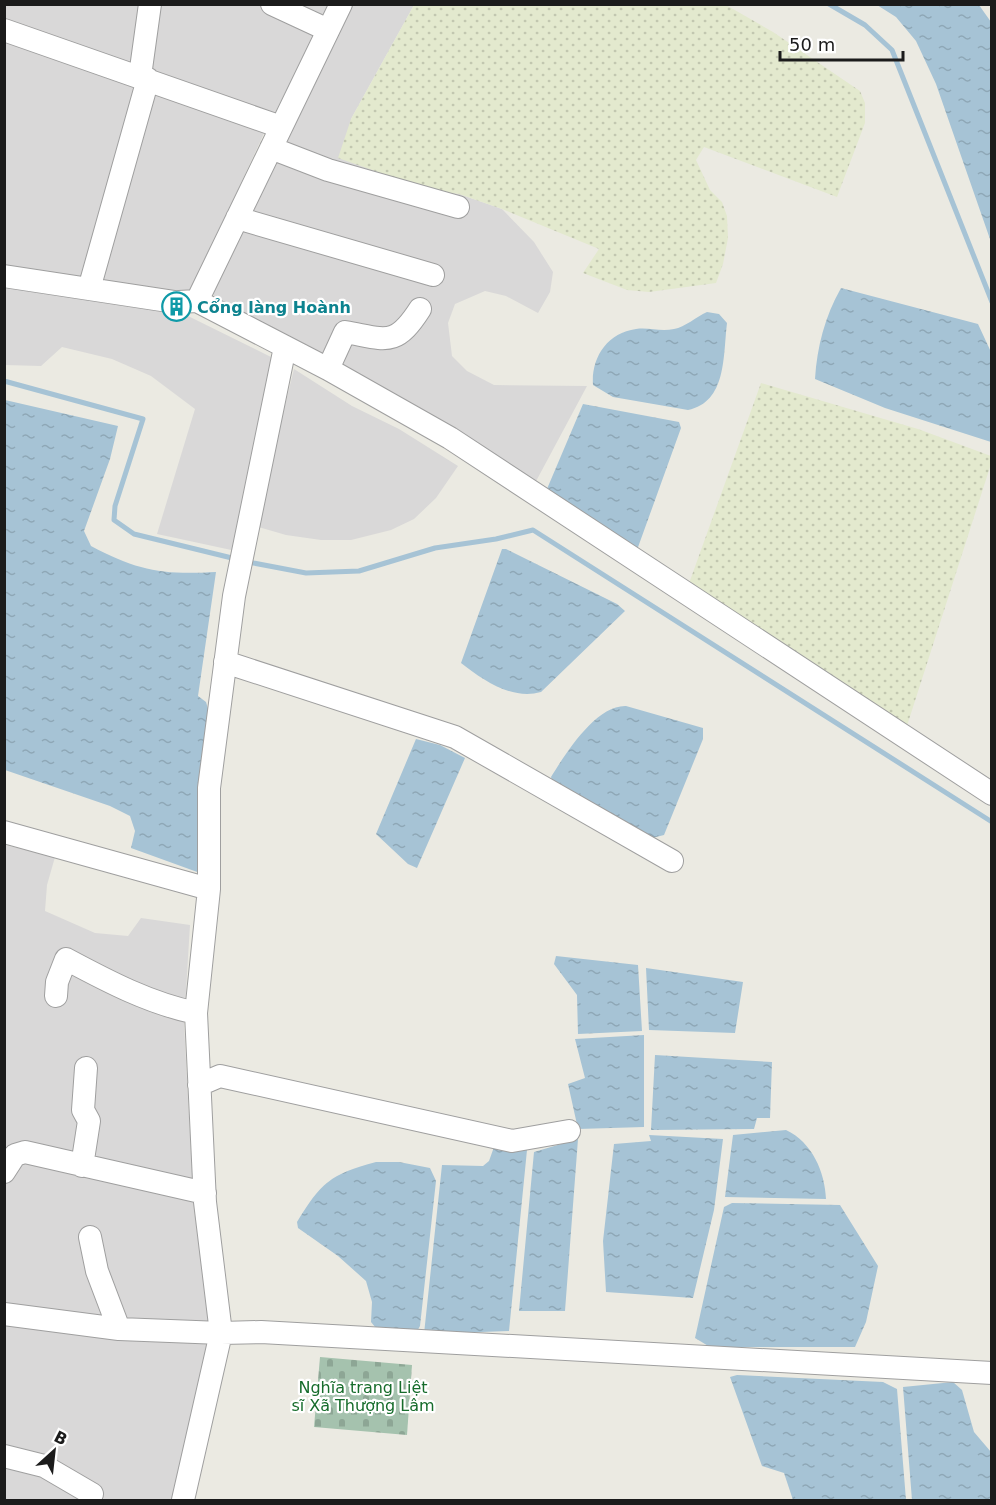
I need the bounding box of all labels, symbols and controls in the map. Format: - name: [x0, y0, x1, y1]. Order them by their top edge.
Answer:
- scale bar: [780, 24, 903, 62]
- text: 50 m: [789, 34, 835, 55]
- building icon: Cổng làng Hoành: [160, 291, 192, 323]
- place label: Cổng làng Hoành: [197, 298, 351, 317]
- park label: Nghĩa trang Liệt sĩ Xã Thượng Lâm: [291, 1378, 435, 1415]
- north arrow: [24, 1421, 84, 1481]
- text: B: [51, 1427, 70, 1449]

